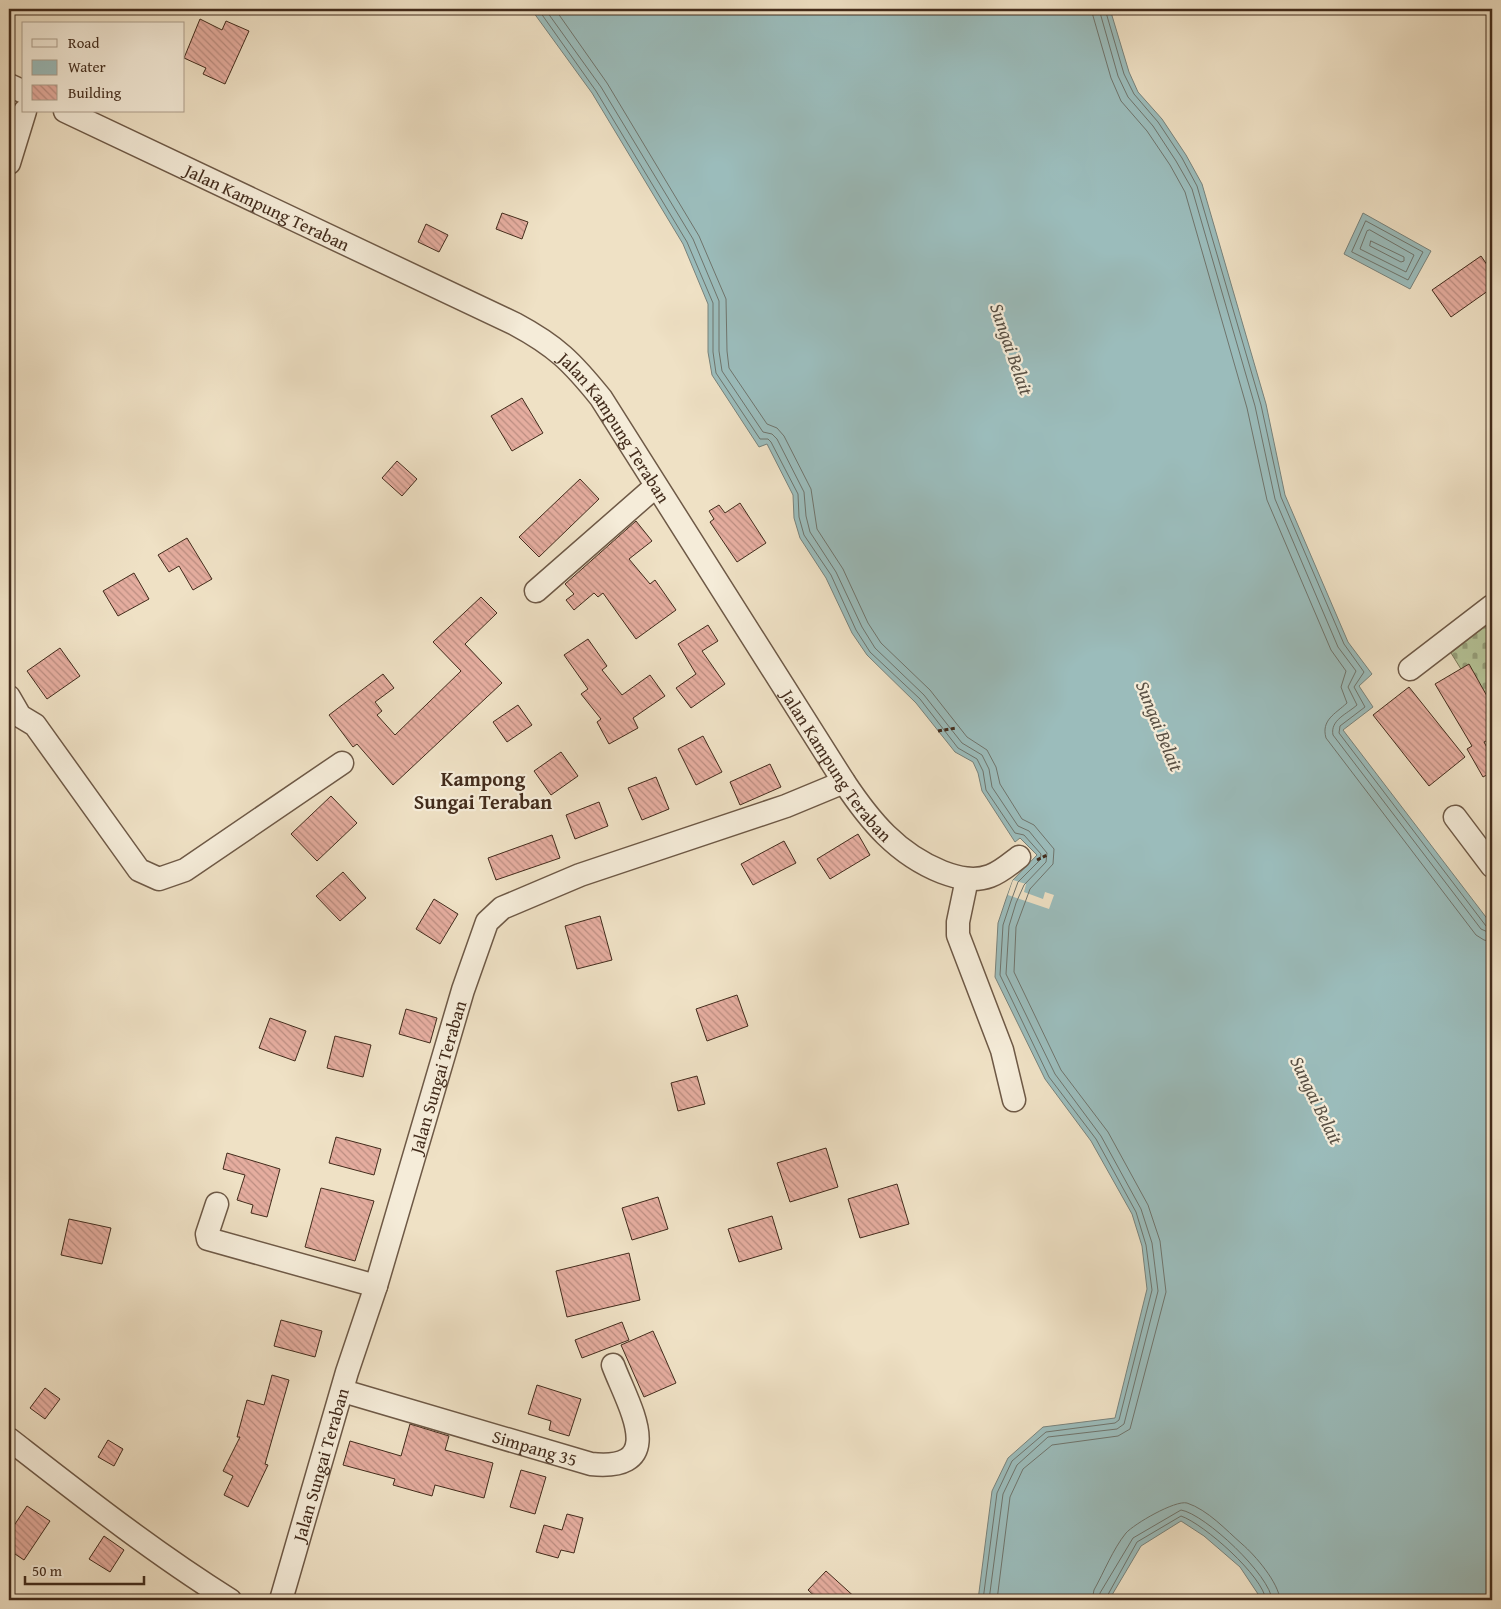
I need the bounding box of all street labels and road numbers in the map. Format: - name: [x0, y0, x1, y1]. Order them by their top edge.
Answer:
- street label: Jalan Kampung Teraban: [179, 155, 355, 257]
- street label: Jalan Kampung Teraban: [551, 344, 677, 508]
- street label: Jalan Kampung Teraban: [774, 682, 899, 848]
- street label: Jalan Sungai Teraban: [402, 997, 473, 1159]
- street label: Jalan Sungai Teraban: [285, 1385, 355, 1546]
- street label: Simpang 35: [489, 1422, 581, 1473]

